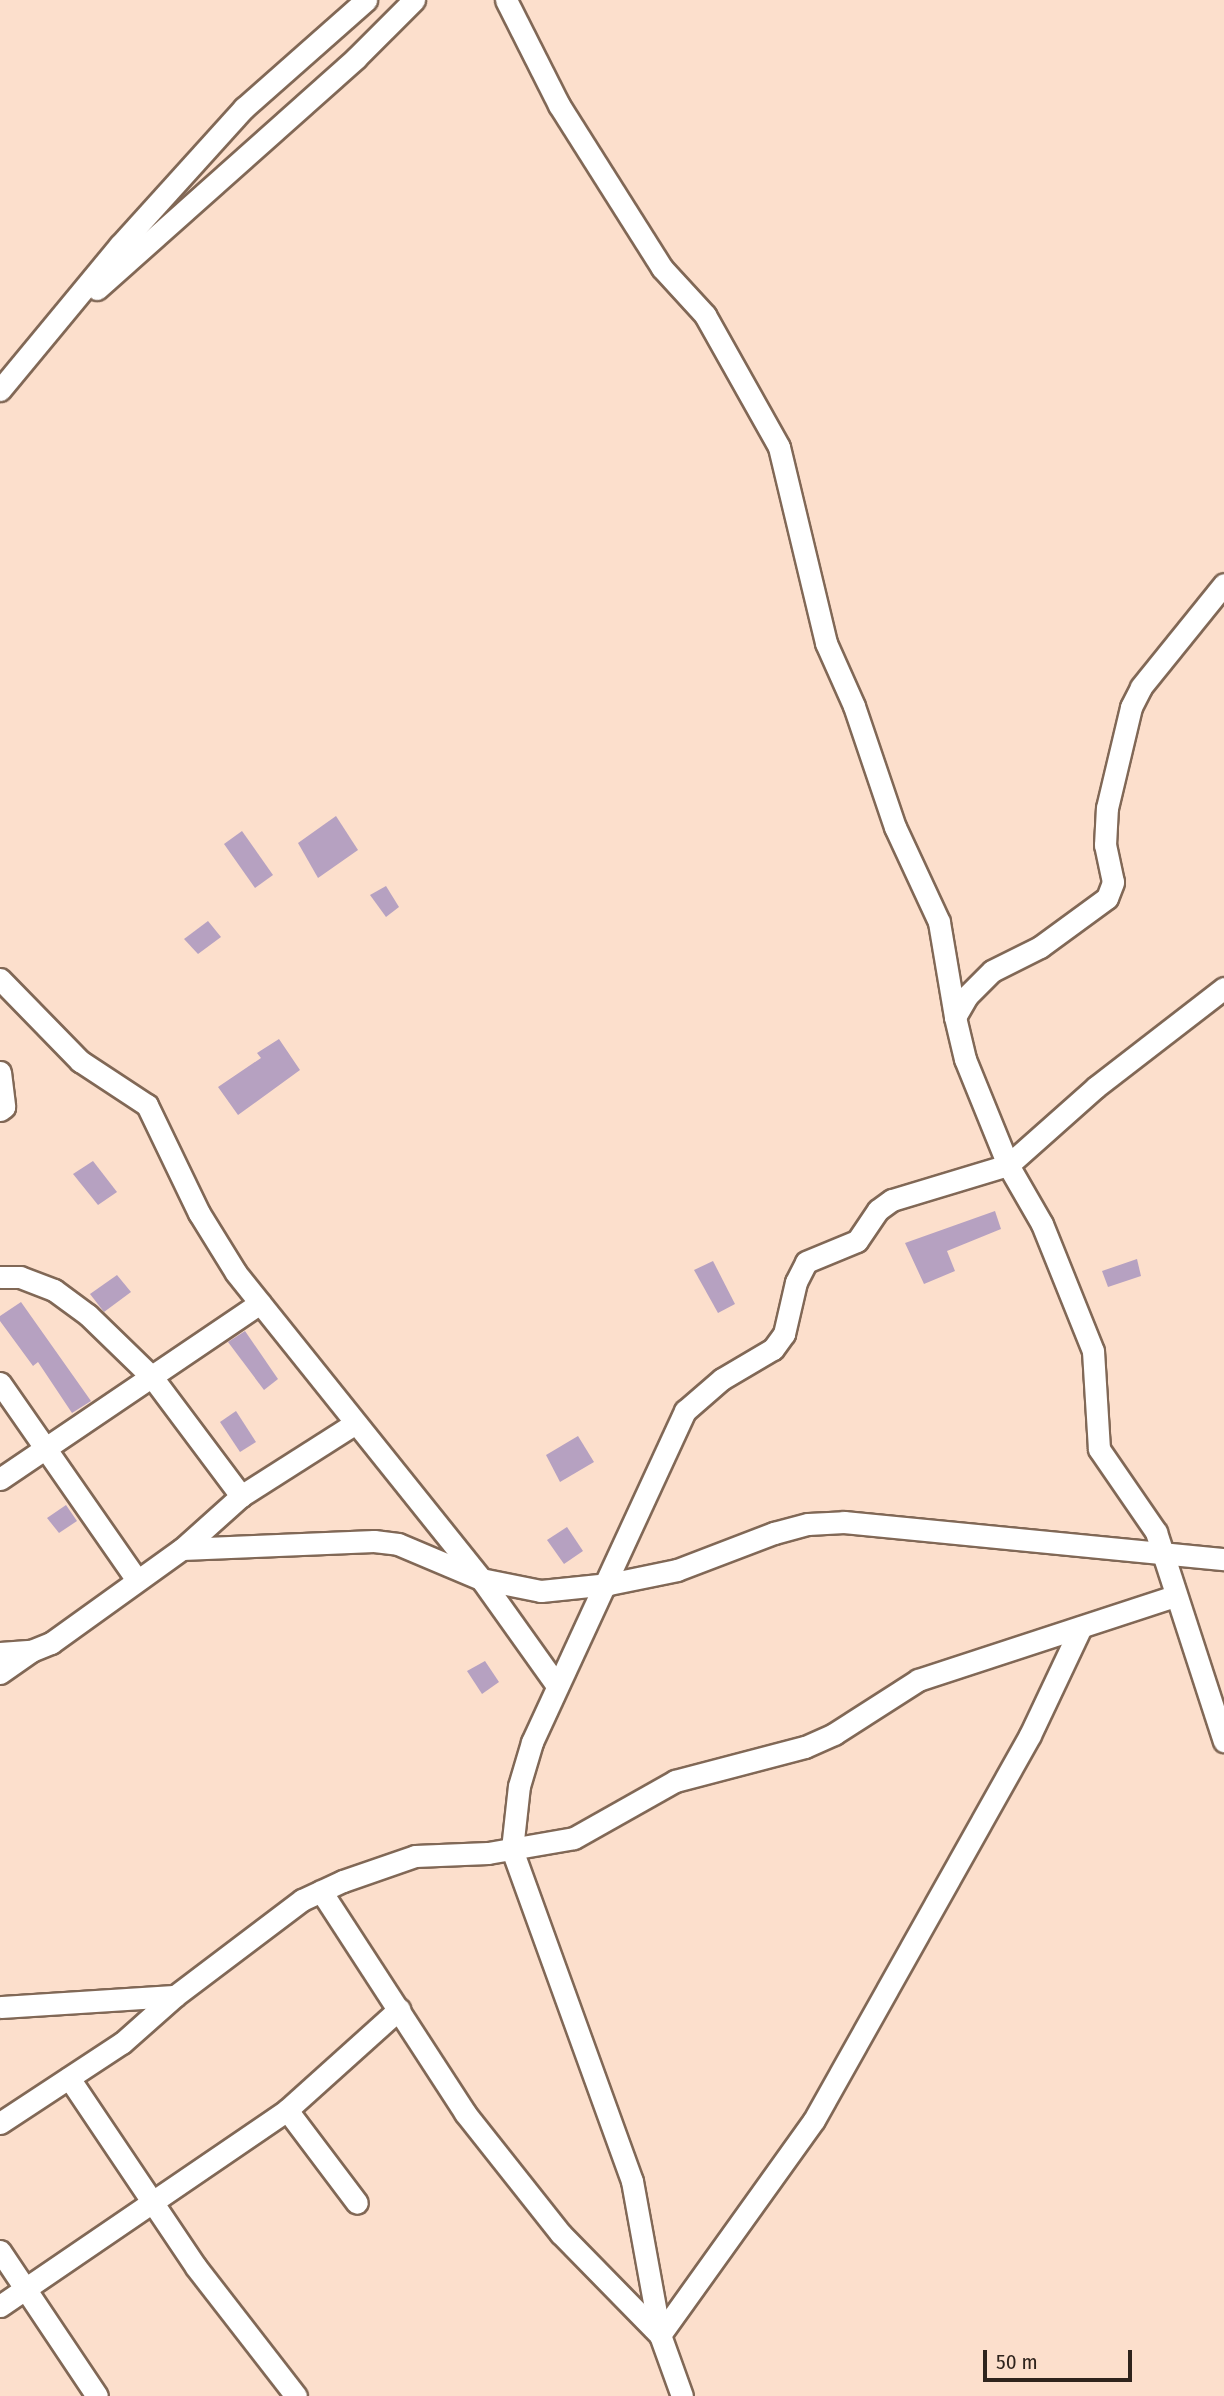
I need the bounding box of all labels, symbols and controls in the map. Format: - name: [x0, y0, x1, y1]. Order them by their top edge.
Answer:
- scale bar: [986, 2336, 1135, 2380]
- text: 50 m: [996, 2349, 1038, 2375]

